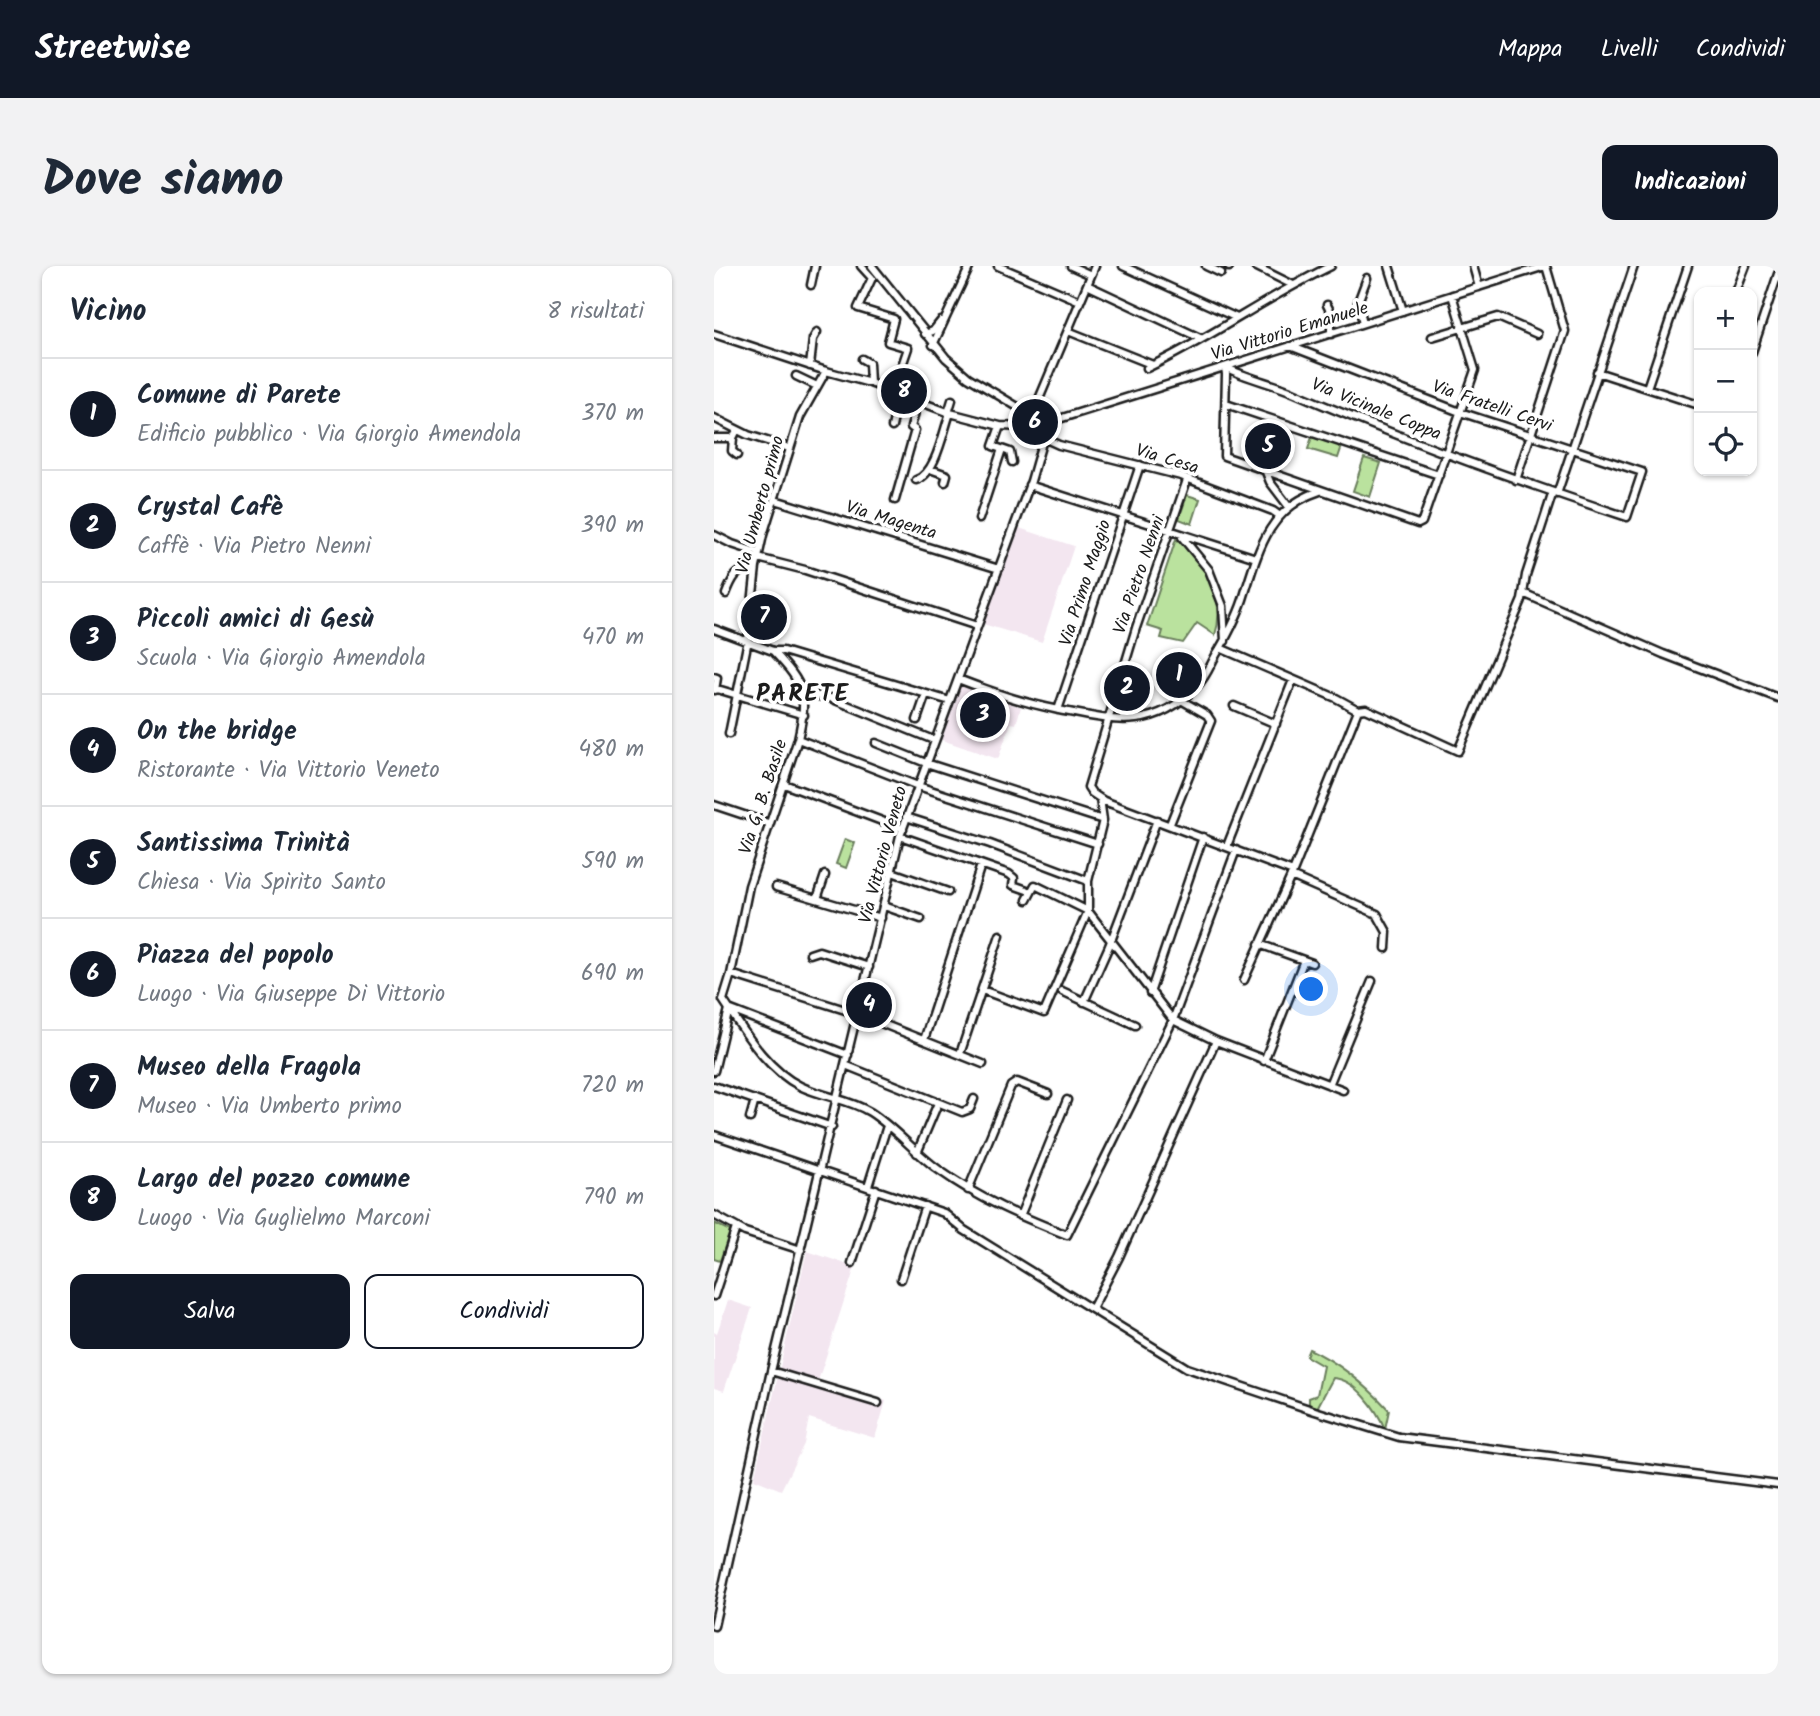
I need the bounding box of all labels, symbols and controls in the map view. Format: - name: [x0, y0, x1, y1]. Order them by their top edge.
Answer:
- text: Streetwise: [35, 23, 191, 76]
- text: Mappa: [1498, 30, 1563, 69]
- text: Livelli: [1601, 30, 1658, 69]
- text: Condividi: [1696, 30, 1785, 69]
- text: Dove siamo: [42, 143, 284, 221]
- button: Indicazioni: [1602, 145, 1778, 220]
- map controls: [1694, 287, 1757, 476]
- button: +: [1694, 287, 1757, 350]
- text: Vicino: [70, 288, 147, 336]
- text: 8 risultati: [547, 294, 644, 330]
- street label: Via Vittorio Emanuele: [1208, 294, 1372, 370]
- button: −: [1694, 350, 1757, 413]
- pin: 8: [881, 365, 927, 417]
- street label: Via Vicinale Coppa: [1307, 371, 1445, 449]
- street label: Via Fratelli Cervi: [1428, 373, 1557, 441]
- text: Comune di Parete: [137, 375, 341, 417]
- text: 1: [90, 396, 96, 432]
- text: 370 m: [581, 396, 644, 432]
- pin: 6: [1012, 396, 1058, 448]
- button: locate: [1694, 413, 1757, 476]
- text: Edificio pubblico · Via Giorgio Amendola: [137, 417, 521, 453]
- pin: 5: [1245, 420, 1291, 472]
- street label: Via Umberto primo: [729, 433, 793, 577]
- street label: Via Cesa: [1132, 437, 1202, 483]
- text: Crystal Cafè: [137, 487, 282, 529]
- street label: Via Magenta: [842, 493, 940, 549]
- text: 2: [86, 508, 100, 544]
- text: 390 m: [581, 508, 644, 544]
- street label: Via Pietro Nenni: [1106, 511, 1174, 638]
- street label: Via Primo Maggio: [1052, 516, 1120, 650]
- text: Caffè · Via Pietro Nenni: [137, 529, 371, 565]
- pin: 7: [741, 591, 787, 643]
- text: Piccoli amici di Gesù: [137, 599, 373, 641]
- text: 3: [87, 620, 99, 656]
- text: 470 m: [582, 620, 644, 656]
- text: Scuola · Via Giorgio Amendola: [137, 641, 426, 677]
- pin: 1: [1156, 649, 1202, 701]
- pin: 2: [1104, 662, 1150, 714]
- district label: PARETE: [756, 675, 850, 714]
- pin: 3: [960, 689, 1006, 741]
- text: On the bridge: [137, 711, 297, 753]
- text: 4: [87, 732, 99, 768]
- text: 480 m: [578, 732, 644, 768]
- street label: Via G. B. Basile: [732, 736, 796, 858]
- text: Ristorante · Via Vittorio Veneto: [137, 753, 440, 789]
- street label: Via Vittorio Veneto: [852, 783, 916, 927]
- text: Santissima Trinità: [137, 823, 350, 865]
- text: 5: [87, 844, 99, 880]
- text: 590 m: [581, 844, 644, 880]
- text: Chiesa · Via Spirito Santo: [137, 865, 386, 901]
- text: Piazza del popolo: [137, 935, 334, 977]
- text: 6: [87, 956, 99, 992]
- text: 690 m: [581, 956, 644, 992]
- your location: [1294, 972, 1328, 1006]
- text: Luogo · Via Giuseppe Di Vittorio: [137, 977, 445, 1013]
- pin: 4: [846, 979, 892, 1031]
- text: Museo della Fragola: [137, 1047, 361, 1089]
- text: 7: [88, 1068, 98, 1104]
- text: 720 m: [581, 1068, 644, 1104]
- text: Museo · Via Umberto primo: [137, 1089, 402, 1125]
- text: Largo del pozzo comune: [137, 1159, 410, 1201]
- text: 8: [86, 1180, 100, 1216]
- text: 790 m: [583, 1180, 644, 1216]
- text: Luogo · Via Guglielmo Marconi: [137, 1201, 430, 1237]
- button: Salva: [70, 1274, 350, 1349]
- button: Condividi: [364, 1274, 644, 1349]

